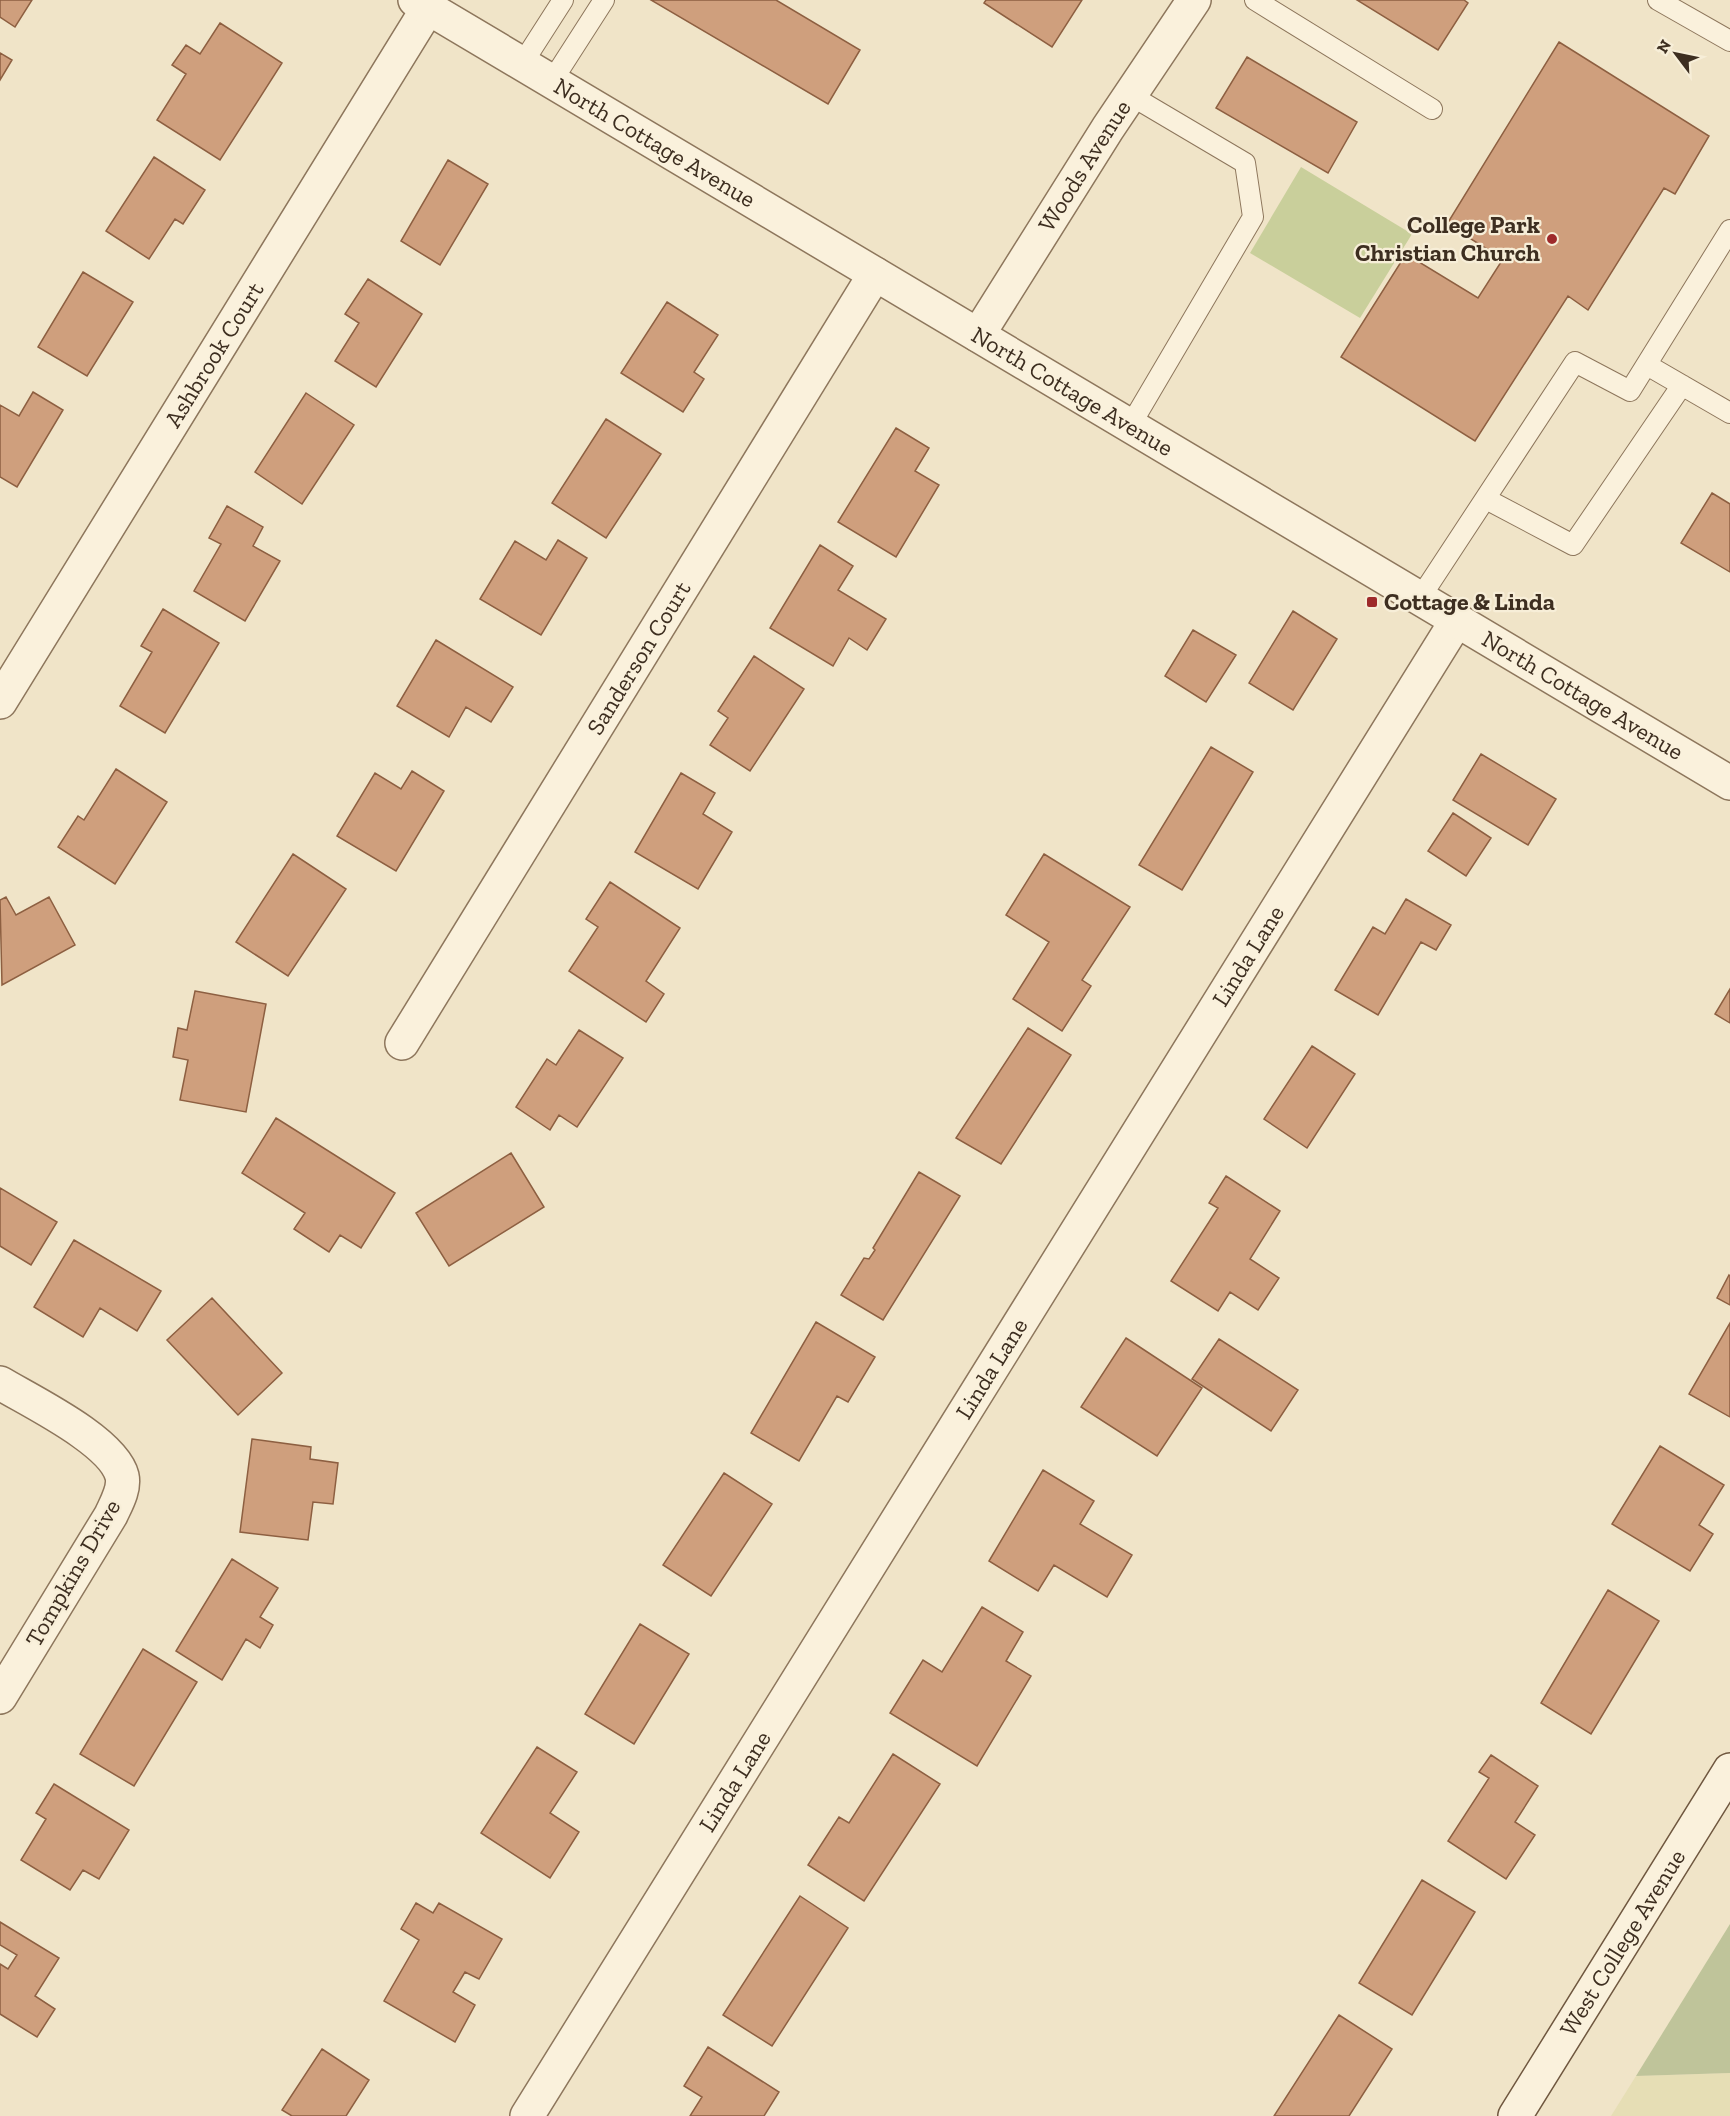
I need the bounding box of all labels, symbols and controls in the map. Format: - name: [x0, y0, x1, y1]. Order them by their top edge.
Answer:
- north arrow: [1646, 24, 1706, 84]
- text: N: [1652, 36, 1675, 57]
- street label: North Cottage Avenue: [549, 71, 761, 214]
- street label: Woods Avenue: [1032, 94, 1137, 237]
- place label: College Park Christian Church: [1355, 210, 1540, 267]
- marker: College Park Christian Church: [1545, 232, 1559, 246]
- street label: Ashbrook Court: [158, 276, 270, 432]
- street label: North Cottage Avenue: [966, 320, 1179, 462]
- street label: Sanderson Court: [580, 576, 697, 740]
- place label: Cottage & Linda: [1384, 587, 1555, 616]
- marker: Cottage & Linda: [1365, 595, 1379, 609]
- street label: North Cottage Avenue: [1477, 624, 1689, 766]
- street label: Linda Lane: [1205, 900, 1290, 1012]
- street label: Linda Lane: [949, 1312, 1033, 1424]
- street label: Tompkins Drive: [19, 1494, 126, 1651]
- street label: Linda Lane: [692, 1725, 777, 1837]
- street label: West College Avenue: [1553, 1844, 1691, 2041]

